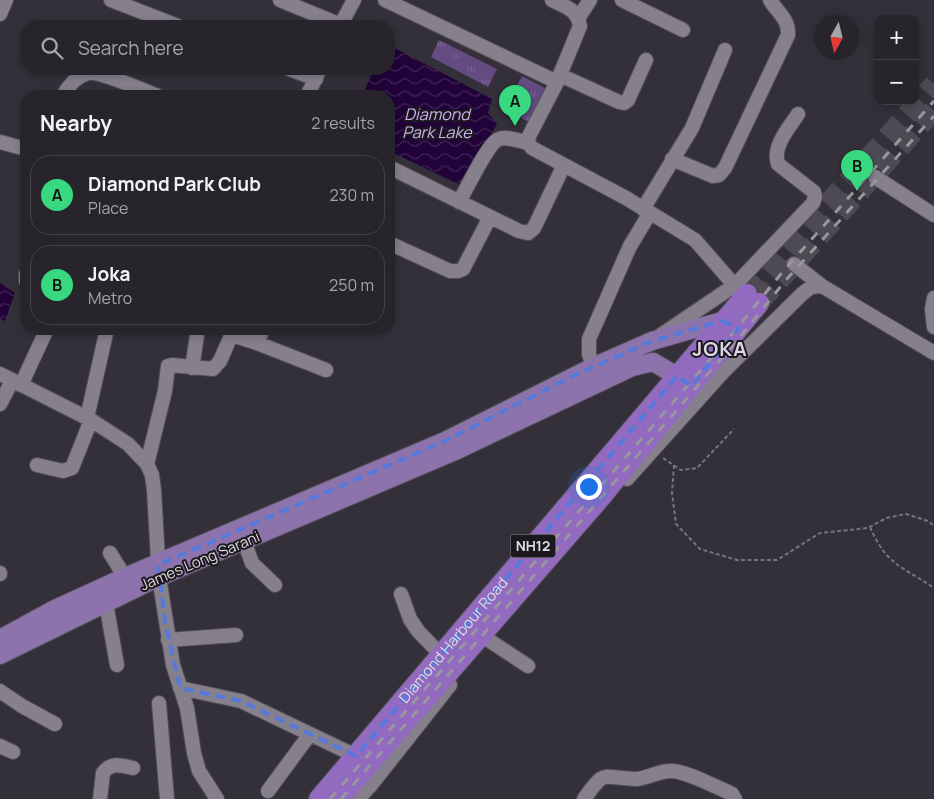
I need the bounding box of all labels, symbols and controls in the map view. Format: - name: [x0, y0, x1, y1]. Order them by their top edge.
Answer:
- north arrow: [814, 15, 859, 60]
- map controls: [874, 15, 919, 105]
- button: +: [874, 15, 919, 60]
- search box: [20, 20, 395, 75]
- icon: search: [38, 34, 66, 62]
- text: Search here: [78, 35, 184, 61]
- button: −: [874, 60, 919, 105]
- pin: A: [499, 85, 531, 126]
- water label: Diamond Park Lake: [402, 103, 473, 143]
- text: Nearby: [40, 109, 112, 137]
- text: 2 results: [311, 112, 375, 134]
- pin: B: [841, 150, 873, 191]
- text: Diamond Park Club: [88, 171, 261, 197]
- text: A: [52, 184, 62, 206]
- text: 230 m: [330, 184, 374, 206]
- text: Place: [88, 197, 128, 219]
- text: Joka: [88, 261, 130, 287]
- text: B: [52, 274, 62, 296]
- text: 250 m: [329, 274, 374, 296]
- text: Metro: [88, 287, 132, 309]
- district label: JOKA: [692, 335, 748, 362]
- your location: [576, 474, 602, 500]
- street label: James Long Sarani: [137, 526, 263, 595]
- road number: NH12: [510, 534, 556, 558]
- street label: Diamond Harbour Road: [394, 573, 513, 707]

